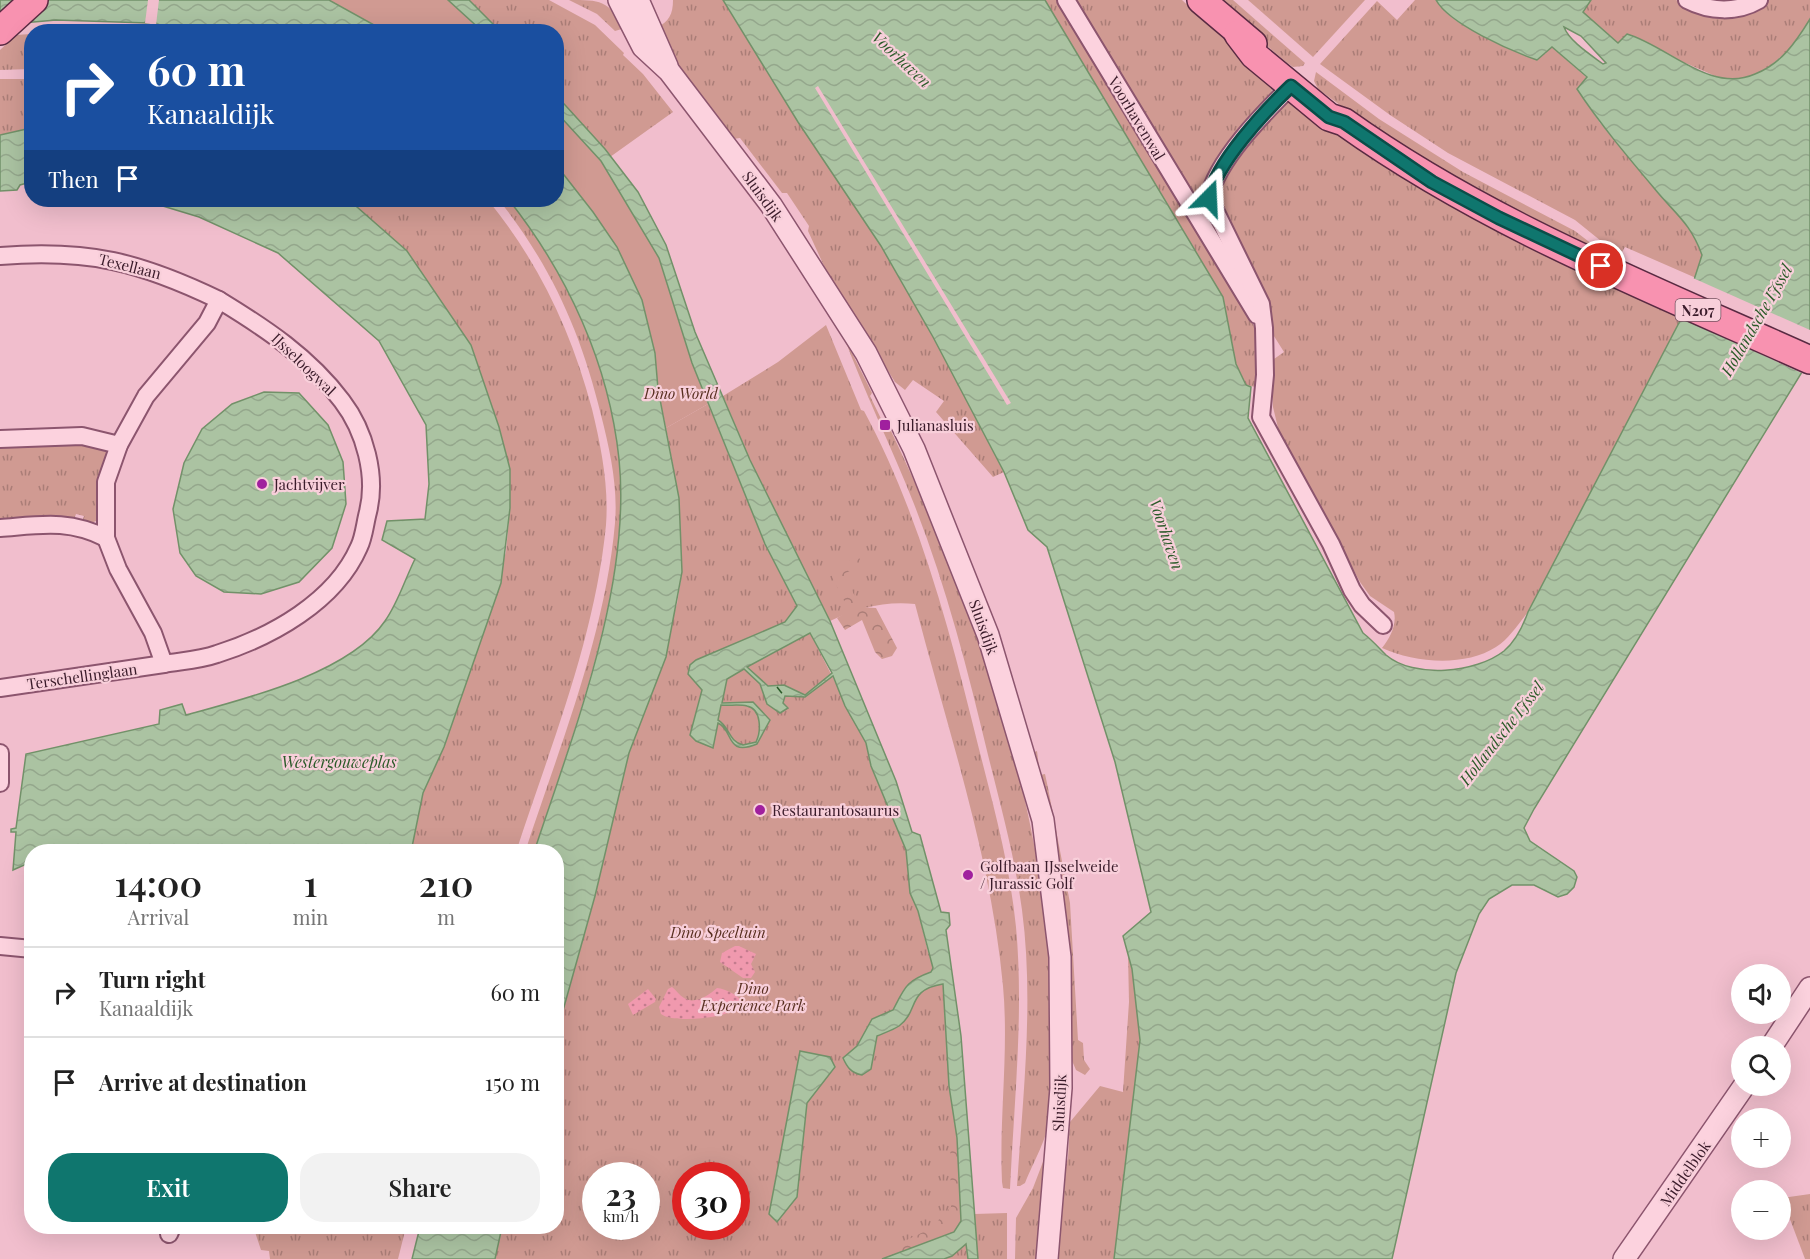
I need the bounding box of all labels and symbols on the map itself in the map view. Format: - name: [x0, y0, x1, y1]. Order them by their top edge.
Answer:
- water label: Voorhaven: [868, 26, 936, 92]
- street label: Voorhavenwal: [1104, 72, 1170, 164]
- position arrow: [1177, 166, 1241, 230]
- street label: Sluisdijk: [738, 167, 788, 226]
- pin: [1575, 240, 1626, 291]
- street label: Texellaan: [97, 249, 163, 283]
- water label: Hollandsche IJssel: [1715, 260, 1797, 380]
- road number: N207: [1676, 299, 1720, 321]
- street label: IJsseloogwal: [267, 328, 341, 400]
- park label: Dino World: [643, 383, 719, 403]
- place label: Julianasluis: [896, 415, 974, 435]
- marker: Julianasluis: [878, 418, 892, 432]
- place label: Jachtvijver: [273, 474, 345, 494]
- marker: Jachtvijver: [255, 477, 269, 491]
- water label: Voorhaven: [1145, 496, 1189, 572]
- street label: Sluisdijk: [965, 597, 1003, 658]
- street label: Terschellinglaan: [26, 658, 139, 694]
- water label: Hollandsche IJssel: [1453, 677, 1548, 790]
- water label: Westergouweplas: [281, 751, 397, 772]
- place label: Restaurantosaurus: [772, 800, 899, 820]
- marker: Restaurantosaurus: [753, 803, 767, 817]
- place label: Golfbaan IJsselweide / Jurassic Golf: [980, 856, 1119, 893]
- marker: Golfbaan IJsselweide / Jurassic Golf: [961, 868, 975, 882]
- park label: Dino Speeltuin: [669, 922, 766, 942]
- park label: Dino Experience Park: [699, 978, 806, 1015]
- street label: Sluisdijk: [1048, 1073, 1071, 1132]
- street label: Middelblok: [1655, 1136, 1715, 1210]
- speed limit sign: 30: [672, 1162, 750, 1240]

